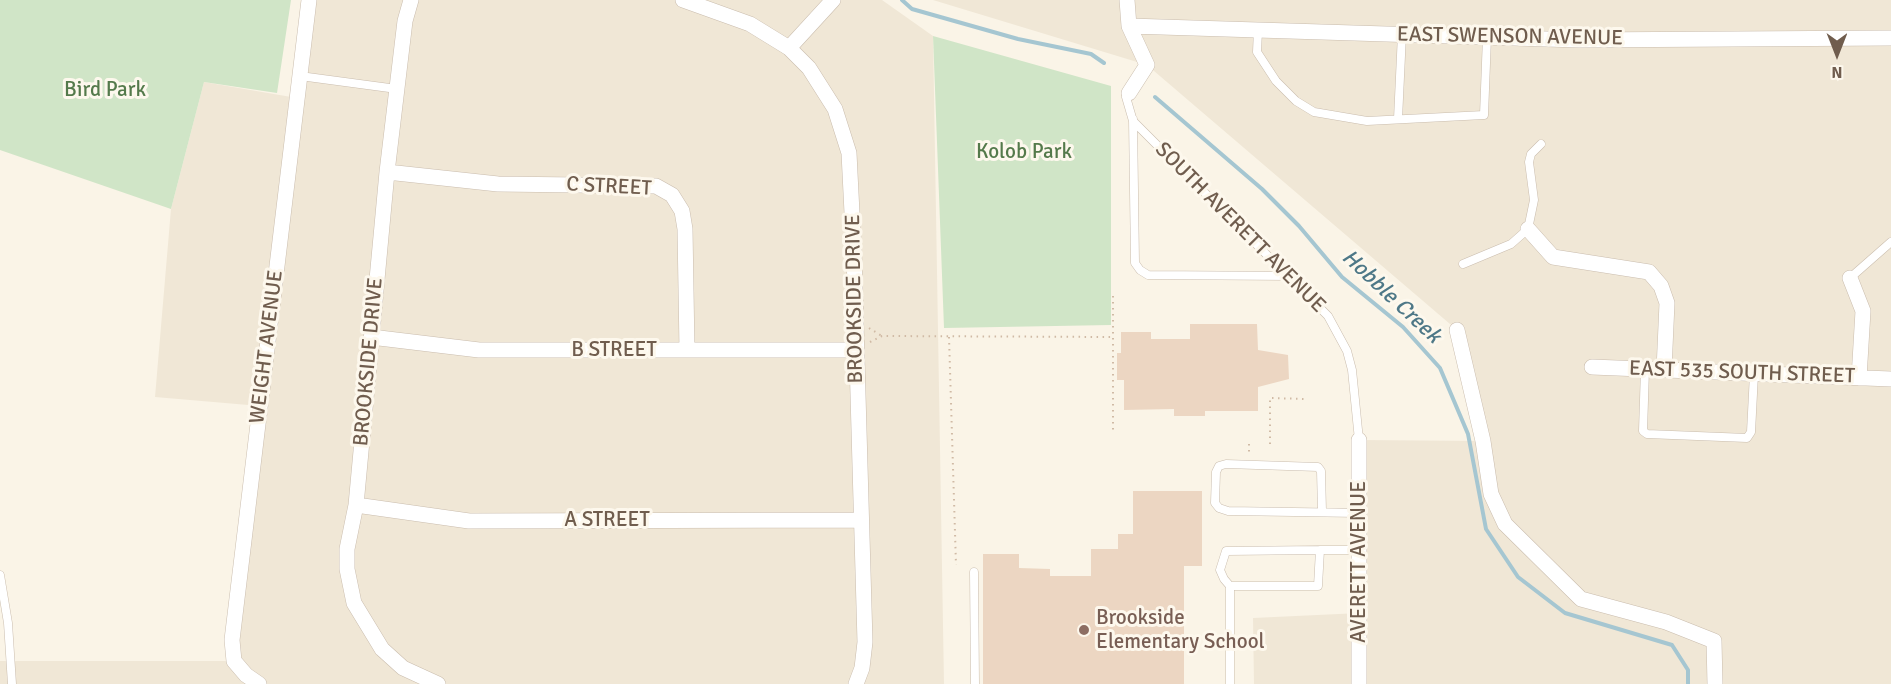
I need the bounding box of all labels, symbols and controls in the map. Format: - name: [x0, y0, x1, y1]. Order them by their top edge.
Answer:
- street label: EAST SWENSON AVENUE: [1397, 22, 1623, 52]
- north arrow: [1807, 24, 1867, 84]
- text: N: [1831, 62, 1843, 82]
- park label: Bird Park: [64, 77, 146, 103]
- street label: SOUTH AVERETT AVENUE: [1150, 138, 1330, 318]
- park label: Kolob Park: [976, 139, 1072, 165]
- street label: C STREET: [566, 172, 652, 202]
- street label: BROOKSIDE DRIVE: [841, 214, 869, 384]
- water label: Hobble Creek: [1336, 245, 1446, 349]
- street label: WEIGHT AVENUE: [245, 269, 289, 425]
- street label: BROOKSIDE DRIVE: [349, 277, 389, 447]
- street label: B STREET: [571, 337, 657, 363]
- street label: EAST 535 SOUTH STREET: [1629, 356, 1855, 390]
- street label: AVERETT AVENUE: [1346, 481, 1372, 643]
- street label: A STREET: [564, 507, 650, 533]
- place label: Brookside Elementary School: [1096, 605, 1265, 655]
- marker: Brookside Elementary School: [1077, 623, 1091, 637]

